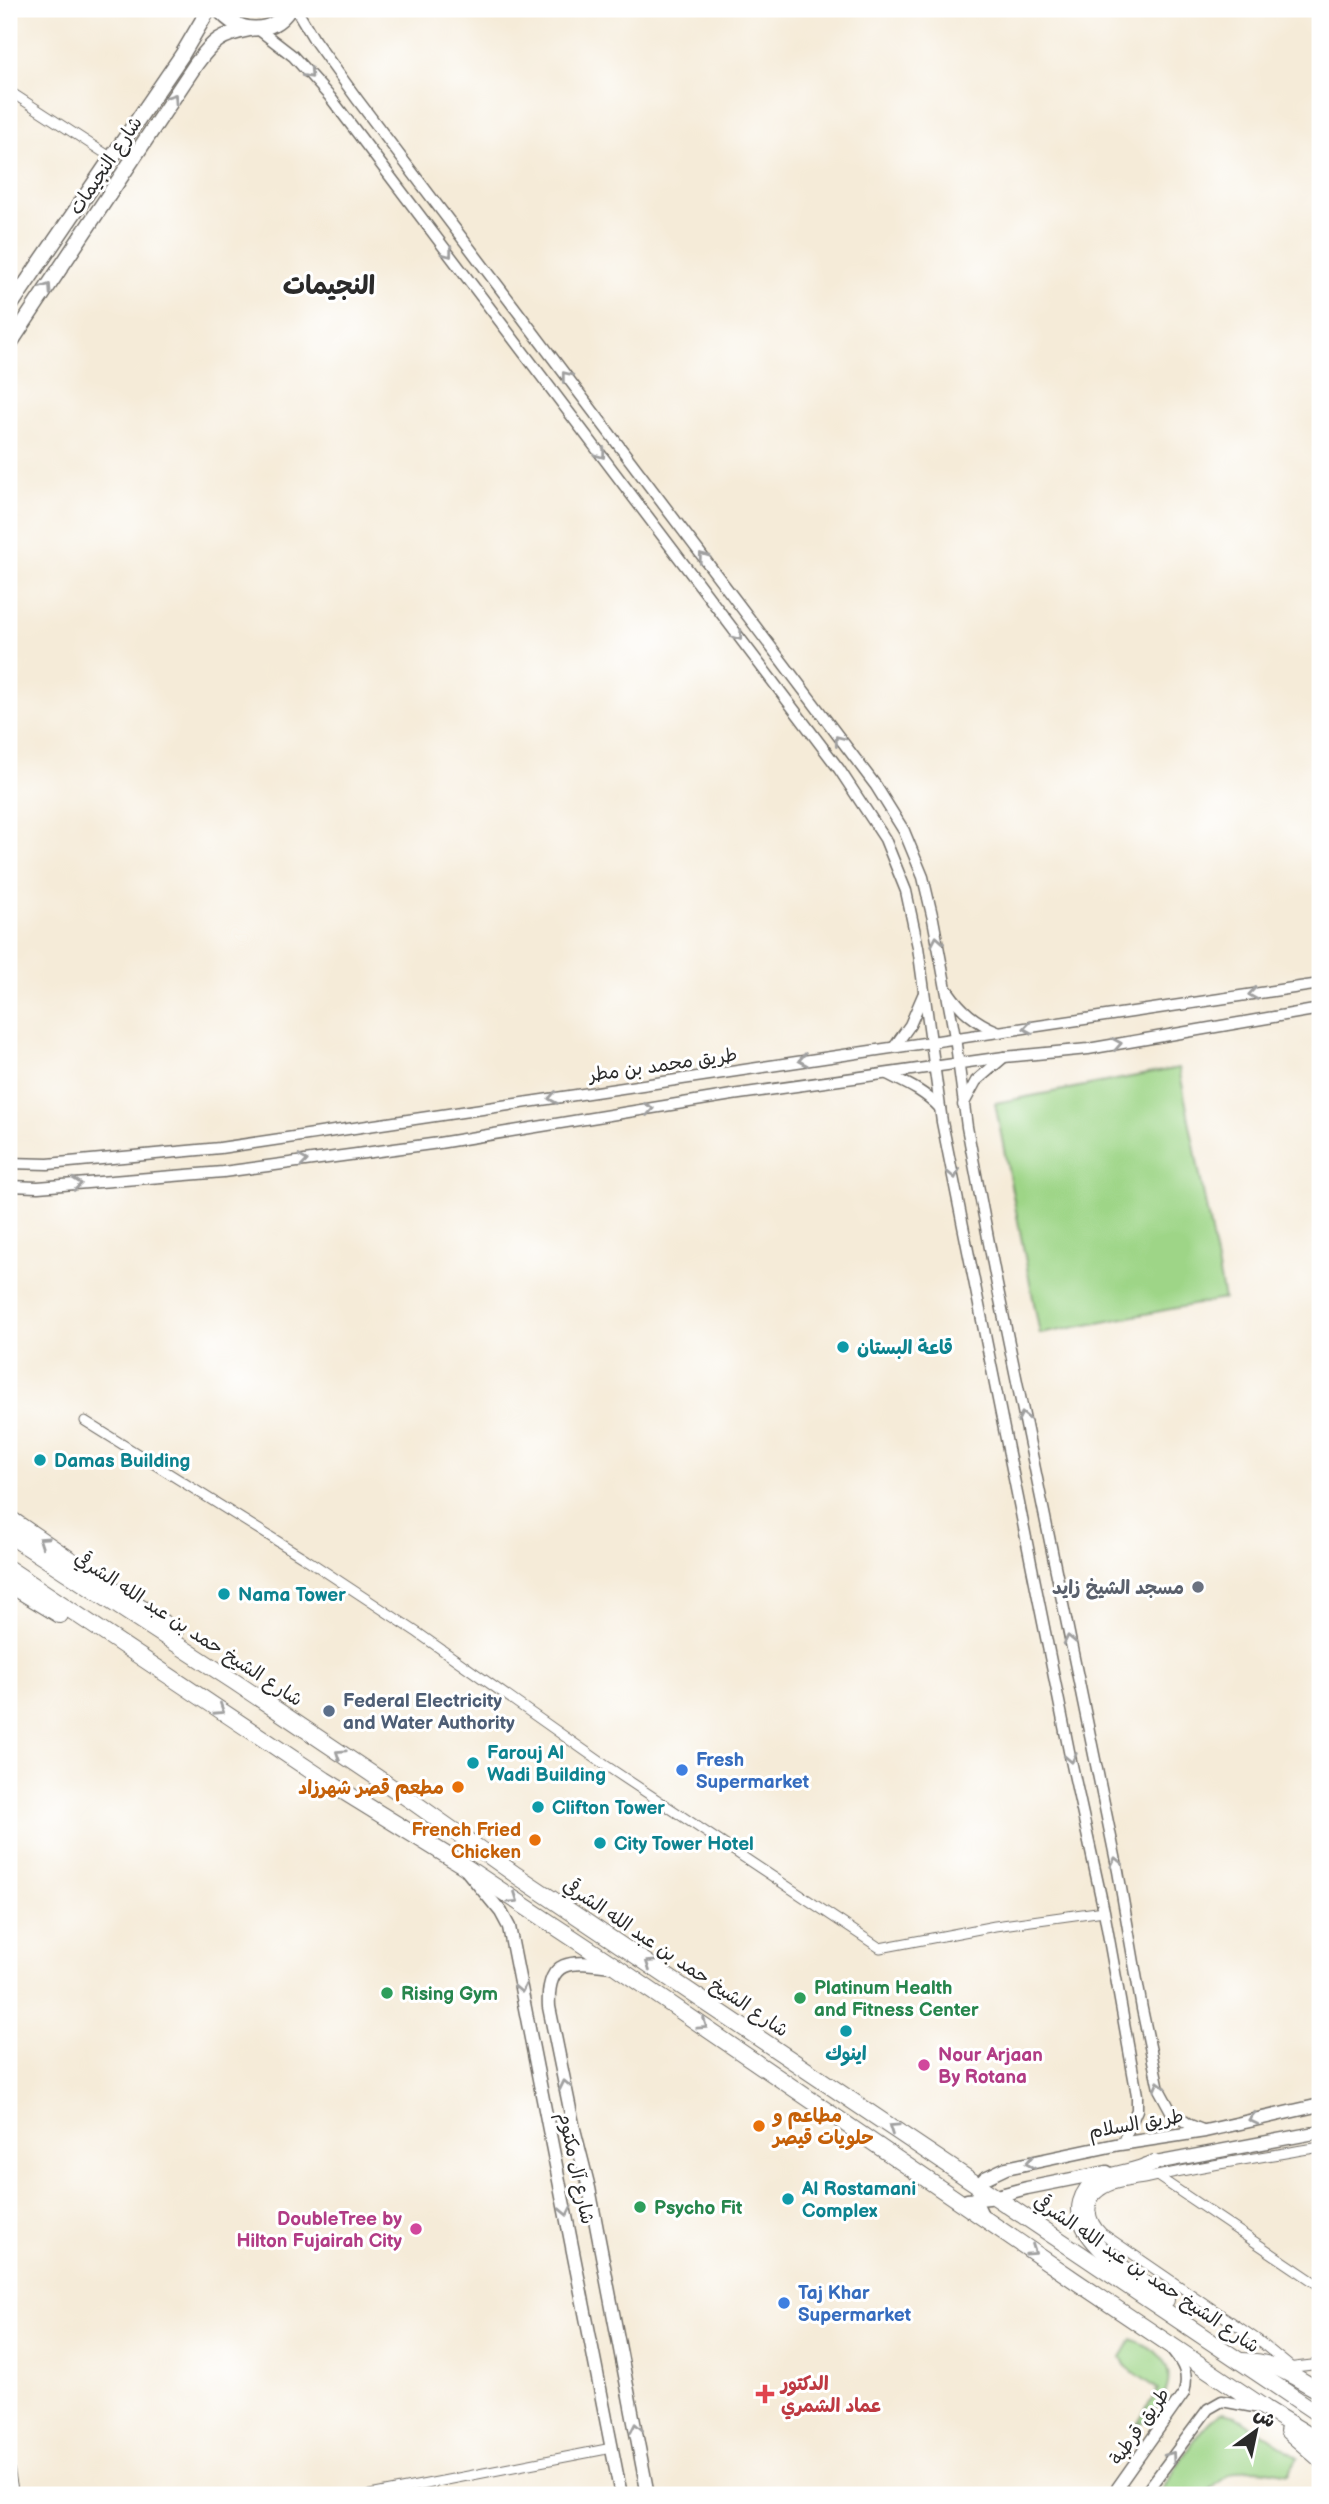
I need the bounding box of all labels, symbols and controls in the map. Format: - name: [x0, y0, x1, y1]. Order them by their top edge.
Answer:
- one-way arrow: [300, 66, 313, 79]
- one-way arrow: [164, 93, 177, 106]
- street label: شارع النجيمات: [65, 112, 148, 220]
- one-way arrow: [440, 246, 453, 258]
- district label: النجيمات: [283, 271, 375, 302]
- one-way arrow: [38, 283, 51, 296]
- one-way arrow: [561, 371, 574, 384]
- one-way arrow: [592, 446, 605, 459]
- one-way arrow: [699, 553, 711, 565]
- one-way arrow: [729, 628, 742, 640]
- one-way arrow: [835, 735, 848, 747]
- one-way arrow: [930, 935, 945, 947]
- one-way arrow: [1247, 986, 1259, 1001]
- one-way arrow: [1022, 1021, 1034, 1036]
- one-way arrow: [1111, 1037, 1123, 1052]
- street label: طريق محمد بن مطر: [586, 1044, 739, 1088]
- one-way arrow: [797, 1053, 809, 1068]
- one-way arrow: [548, 1090, 559, 1105]
- one-way arrow: [643, 1102, 655, 1117]
- one-way arrow: [297, 1153, 309, 1168]
- one-way arrow: [946, 1168, 961, 1180]
- one-way arrow: [72, 1177, 83, 1192]
- place label: قاعة البستان: [857, 1337, 953, 1360]
- marker: قاعة البستان: [835, 1339, 851, 1355]
- one-way arrow: [1017, 1411, 1032, 1423]
- place label: Damas Building: [54, 1450, 190, 1473]
- marker: Damas Building: [32, 1452, 48, 1468]
- one-way arrow: [37, 1536, 50, 1549]
- street label: شارع الشيخ حمد بن عبد الله الشرقي: [69, 1545, 308, 1713]
- place label: مسجد الشيخ زايد: [1052, 1577, 1184, 1600]
- marker: مسجد الشيخ زايد: [1190, 1579, 1206, 1595]
- place label: Nama Tower: [238, 1584, 346, 1607]
- marker: Nama Tower: [216, 1586, 232, 1602]
- one-way arrow: [1063, 1634, 1078, 1646]
- place label: Federal Electricity and Water Authority: [343, 1690, 515, 1735]
- one-way arrow: [212, 1702, 225, 1715]
- marker: Federal Electricity and Water Authority: [321, 1703, 337, 1719]
- place label: Farouj Al Wadi Building: [487, 1742, 606, 1787]
- one-way arrow: [334, 1749, 347, 1762]
- place label: Fresh Supermarket: [696, 1749, 810, 1794]
- one-way arrow: [1062, 1752, 1077, 1764]
- marker: Farouj Al Wadi Building: [465, 1755, 481, 1771]
- marker: Fresh Supermarket: [674, 1762, 690, 1778]
- place label: مطعم قصر شهرزاد: [298, 1777, 444, 1802]
- marker: مطعم قصر شهرزاد: [450, 1779, 466, 1795]
- place label: Clifton Tower: [552, 1797, 665, 1820]
- marker: Clifton Tower: [530, 1799, 546, 1815]
- place label: French Fried Chicken: [412, 1819, 521, 1864]
- marker: French Fried Chicken: [527, 1832, 543, 1848]
- place label: City Tower Hotel: [614, 1833, 754, 1856]
- marker: City Tower Hotel: [592, 1835, 608, 1851]
- one-way arrow: [1110, 1856, 1125, 1868]
- street label: شارع الشيخ حمد بن عبد الله الشرقي: [557, 1872, 794, 2043]
- one-way arrow: [506, 1891, 519, 1903]
- one-way arrow: [644, 1959, 657, 1972]
- place label: Platinum Health and Fitness Center: [814, 1977, 979, 2022]
- one-way arrow: [513, 1982, 528, 1994]
- place label: Rising Gym: [401, 1983, 498, 2006]
- marker: Rising Gym: [379, 1985, 395, 2001]
- marker: Platinum Health and Fitness Center: [792, 1990, 808, 2006]
- one-way arrow: [696, 2017, 709, 2030]
- marker: اينوك: [838, 2023, 854, 2039]
- place label: اينوك: [825, 2043, 867, 2067]
- place label: Nour Arjaan By Rotana: [938, 2044, 1043, 2089]
- marker: Nour Arjaan By Rotana: [916, 2057, 932, 2073]
- one-way arrow: [558, 2079, 573, 2091]
- one-way arrow: [1153, 2080, 1168, 2092]
- place label: مطاعم و حلويات قيصر: [771, 2105, 874, 2151]
- street label: طريق السلام: [1087, 2105, 1186, 2146]
- street label: شارع آل مكتوم: [550, 2110, 599, 2227]
- one-way arrow: [1248, 2111, 1260, 2126]
- marker: مطاعم و حلويات قيصر: [751, 2118, 767, 2134]
- one-way arrow: [888, 2123, 901, 2136]
- one-way arrow: [1024, 2154, 1036, 2169]
- place label: Al Rostamani Complex: [801, 2178, 916, 2223]
- street label: شارع الشيخ حمد بن عبد الله الشرقي: [1028, 2188, 1265, 2359]
- marker: Al Rostamani Complex: [780, 2191, 796, 2207]
- place label: Psycho Fit: [654, 2197, 743, 2220]
- marker: Psycho Fit: [632, 2199, 648, 2215]
- one-way arrow: [558, 2205, 573, 2217]
- place label: DoubleTree by Hilton Fujairah City: [236, 2208, 402, 2253]
- marker: DoubleTree by Hilton Fujairah City: [408, 2221, 424, 2237]
- one-way arrow: [1024, 2243, 1037, 2255]
- place label: Taj Khar Supermarket: [798, 2282, 912, 2327]
- marker: Taj Khar Supermarket: [776, 2295, 792, 2311]
- place label: الدكتور عماد الشمري: [779, 2373, 882, 2420]
- marker: الدكتور عماد الشمري: [755, 2384, 775, 2404]
- street label: طريق قرطبة: [1105, 2384, 1175, 2470]
- north arrow: [1220, 2396, 1290, 2466]
- text: ش: [1249, 2403, 1280, 2433]
- one-way arrow: [629, 2422, 644, 2434]
- one-way arrow: [1163, 2452, 1176, 2464]

